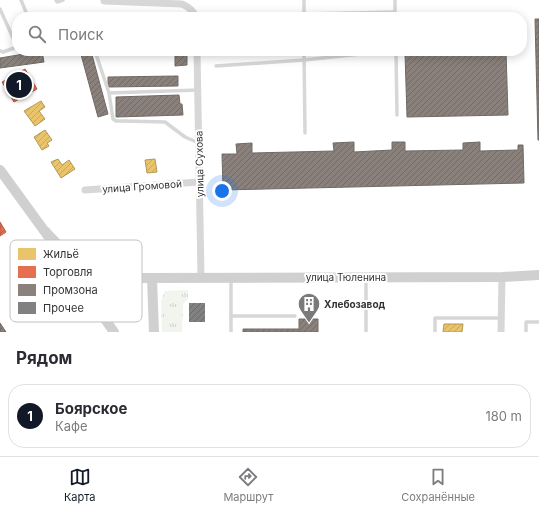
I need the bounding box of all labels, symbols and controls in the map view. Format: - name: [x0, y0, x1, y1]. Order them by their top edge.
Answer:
- search box: [12, 12, 527, 56]
- icon: search: [26, 23, 48, 45]
- text: Поиск: [58, 25, 104, 44]
- pin: 1: [6, 70, 32, 100]
- street label: улица Сухова: [192, 131, 206, 197]
- street label: улица Громовой: [102, 177, 182, 195]
- your location: [212, 181, 232, 201]
- legend: [10, 240, 142, 322]
- text: Жильё: [43, 247, 79, 261]
- text: Торговля: [43, 265, 92, 279]
- street label: улица Тюленина: [306, 271, 386, 283]
- text: Промзона: [43, 283, 98, 297]
- building icon: Хлебозавод: [296, 291, 322, 324]
- place label: Хлебозавод: [324, 298, 386, 310]
- text: Прочее: [43, 301, 84, 315]
- text: Рядом: [16, 348, 72, 368]
- text: Боярское: [55, 399, 127, 418]
- text: 1: [27, 408, 33, 424]
- text: 180 m: [485, 408, 522, 424]
- text: Кафе: [55, 418, 88, 434]
- tab: Карта: [64, 466, 96, 504]
- tab: Маршрут: [223, 466, 273, 504]
- tab: Сохранённые: [401, 466, 475, 504]

